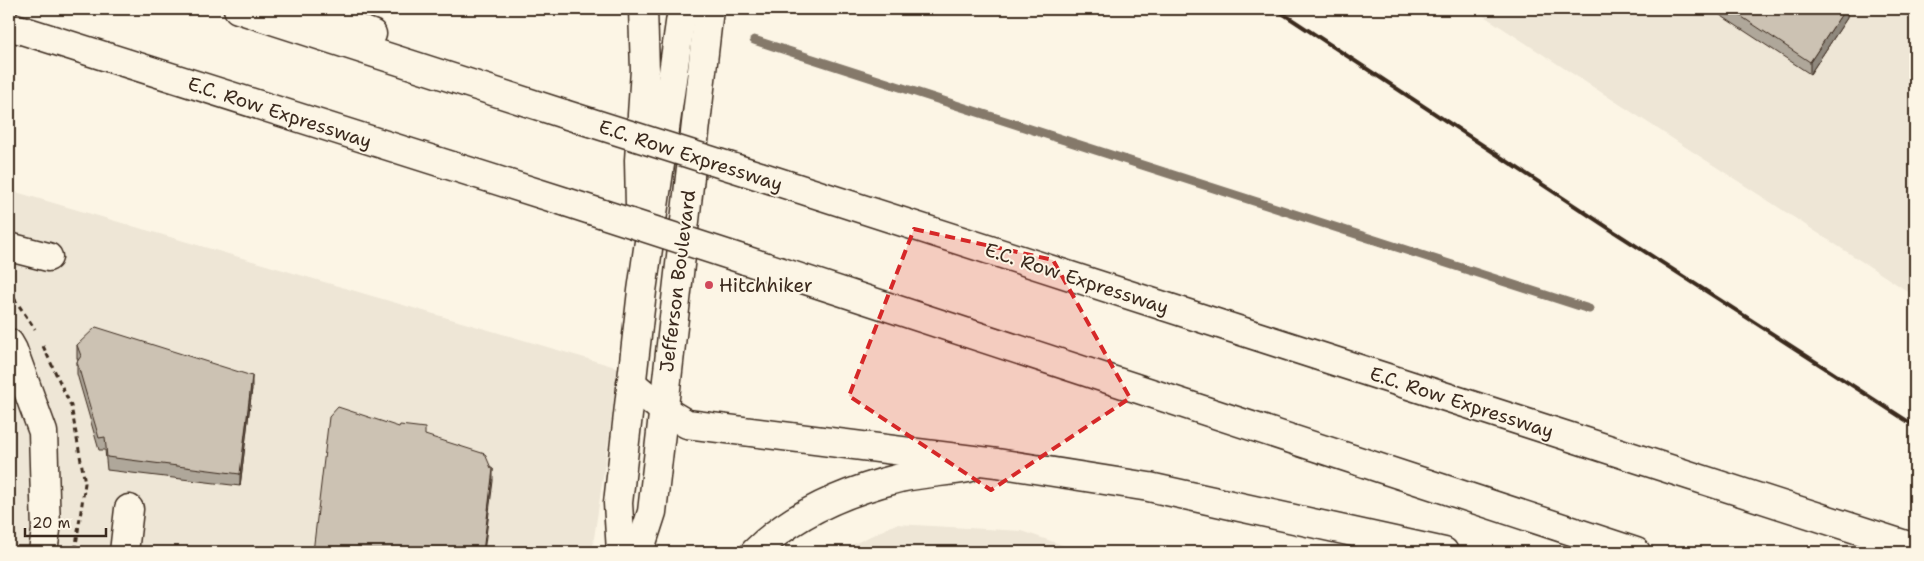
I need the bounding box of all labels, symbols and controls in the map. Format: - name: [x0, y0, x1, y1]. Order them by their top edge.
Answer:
- street label: E.C. Row Expressway: [185, 71, 375, 154]
- street label: E.C. Row Expressway: [596, 114, 786, 197]
- street label: Jefferson Boulevard: [654, 188, 701, 374]
- street label: E.C. Row Expressway: [982, 237, 1172, 320]
- place label: Hitchhiker: [719, 273, 813, 298]
- marker: Hitchhiker: [703, 279, 715, 291]
- street label: E.C. Row Expressway: [1367, 361, 1557, 444]
- scale bar: [25, 506, 106, 538]
- text: 20 m: [32, 513, 71, 533]

